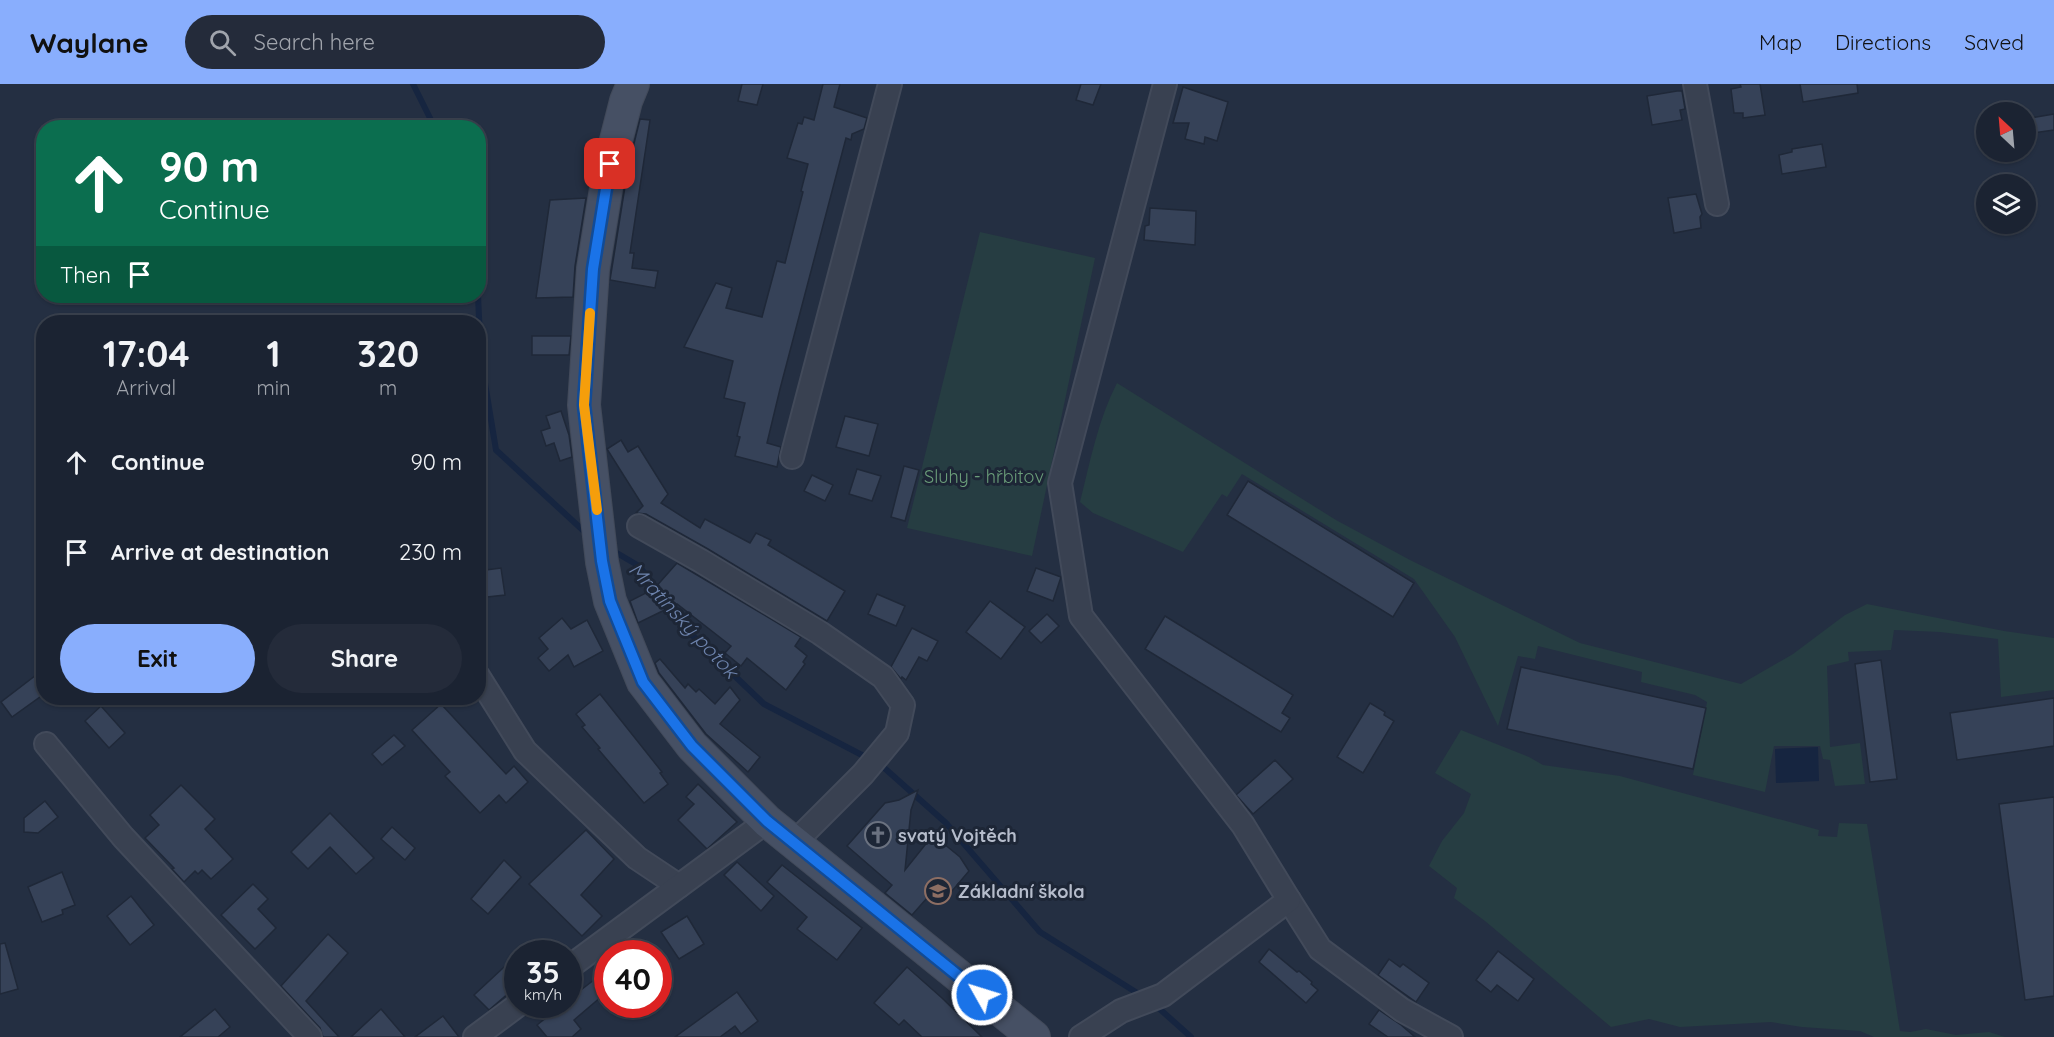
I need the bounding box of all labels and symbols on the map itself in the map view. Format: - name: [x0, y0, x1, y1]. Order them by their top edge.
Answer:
- north arrow: [1976, 102, 2036, 162]
- pin: [584, 138, 635, 189]
- park label: Sluhy - hřbitov: [924, 465, 1044, 488]
- water label: Mratínský potok: [624, 557, 746, 685]
- church icon: svatý Vojtěch: [863, 820, 893, 850]
- place label: svatý Vojtěch: [898, 824, 1017, 847]
- school or university icon: Základní škola: [923, 876, 953, 906]
- place label: Základní škola: [958, 880, 1085, 903]
- speed limit sign: 40: [594, 940, 672, 1018]
- position arrow: [950, 963, 1014, 1027]

